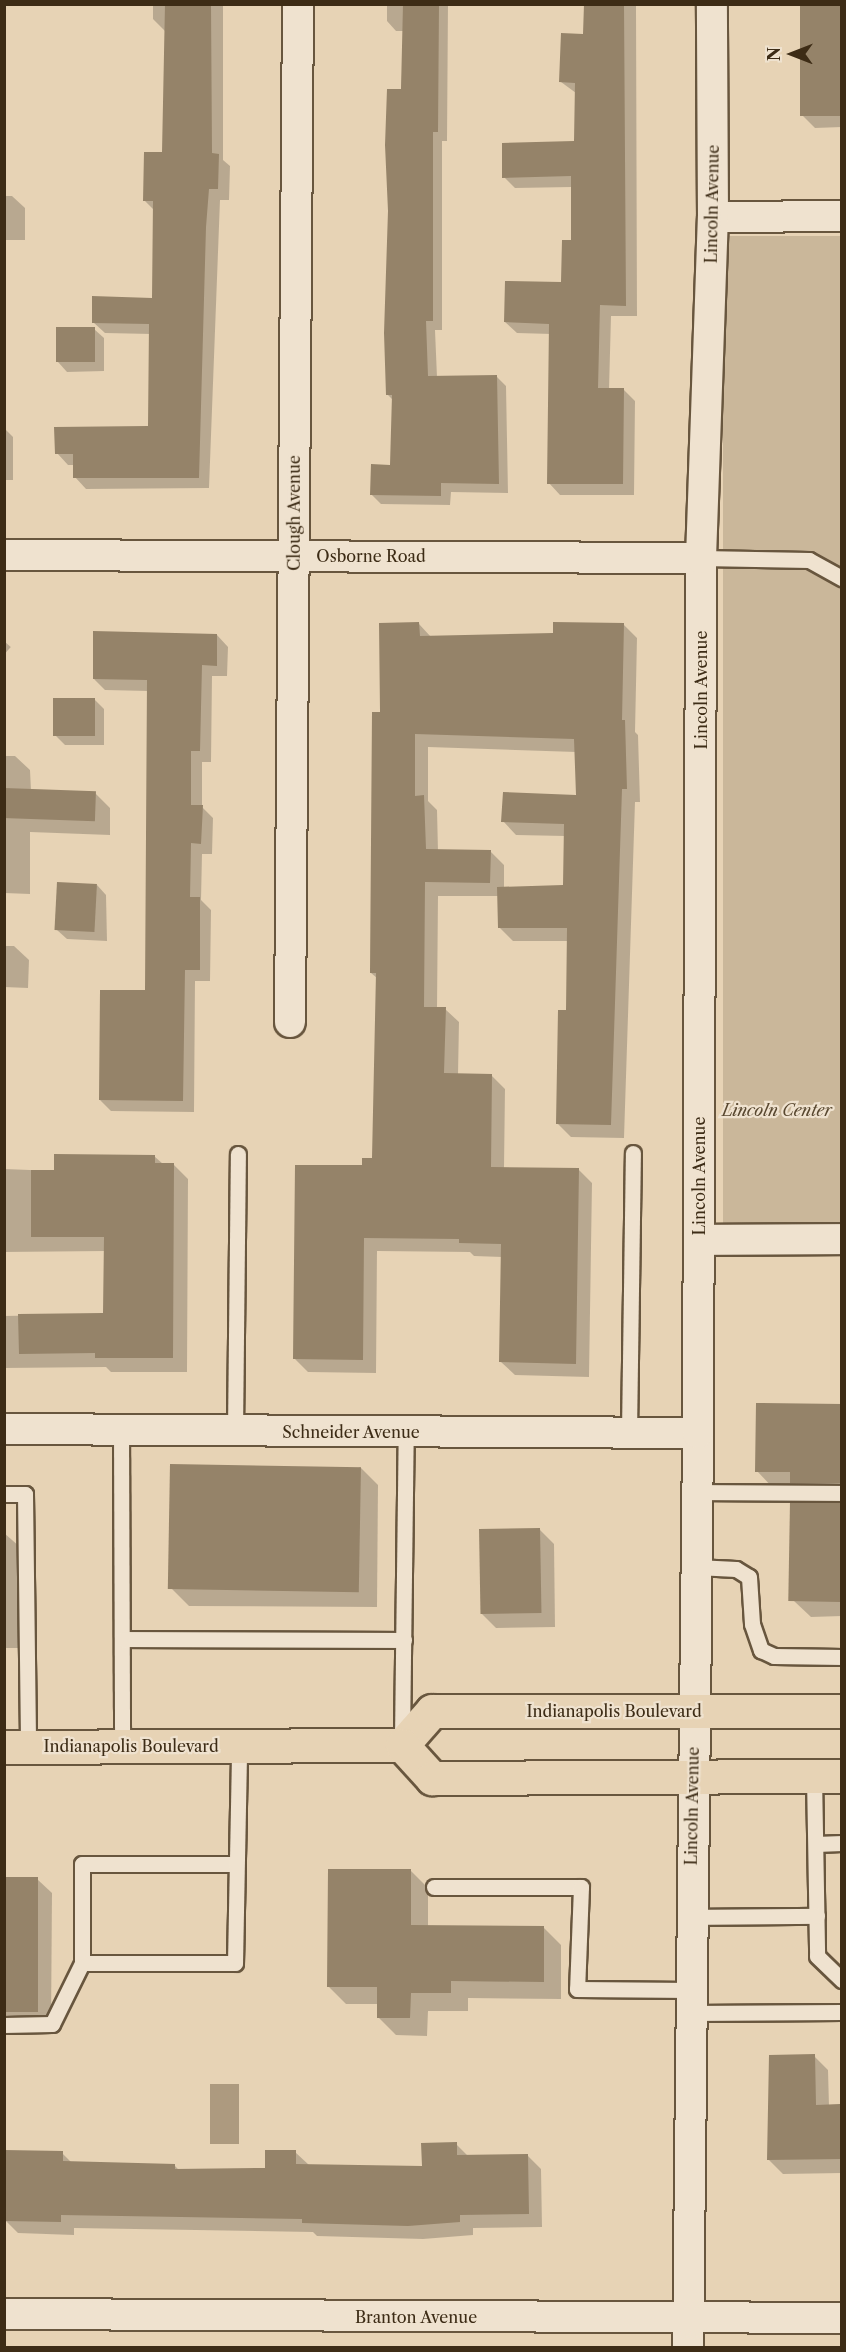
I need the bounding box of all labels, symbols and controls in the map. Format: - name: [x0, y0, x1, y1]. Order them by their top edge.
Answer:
- north arrow: [762, 24, 822, 84]
- text: N: [764, 47, 784, 61]
- street label: Lincoln Avenue: [701, 144, 723, 264]
- street label: Clough Avenue: [284, 455, 304, 571]
- street label: Osborne Road: [316, 546, 426, 566]
- street label: Lincoln Avenue: [691, 630, 711, 750]
- park label: Lincoln Center: [722, 1100, 832, 1120]
- street label: Lincoln Avenue: [689, 1116, 709, 1236]
- street label: Schneider Avenue: [282, 1422, 420, 1442]
- street label: Indianapolis Boulevard: [526, 1701, 702, 1721]
- street label: Indianapolis Boulevard: [43, 1736, 219, 1756]
- street label: Lincoln Avenue: [681, 1746, 703, 1866]
- street label: Branton Avenue: [355, 2307, 477, 2327]

